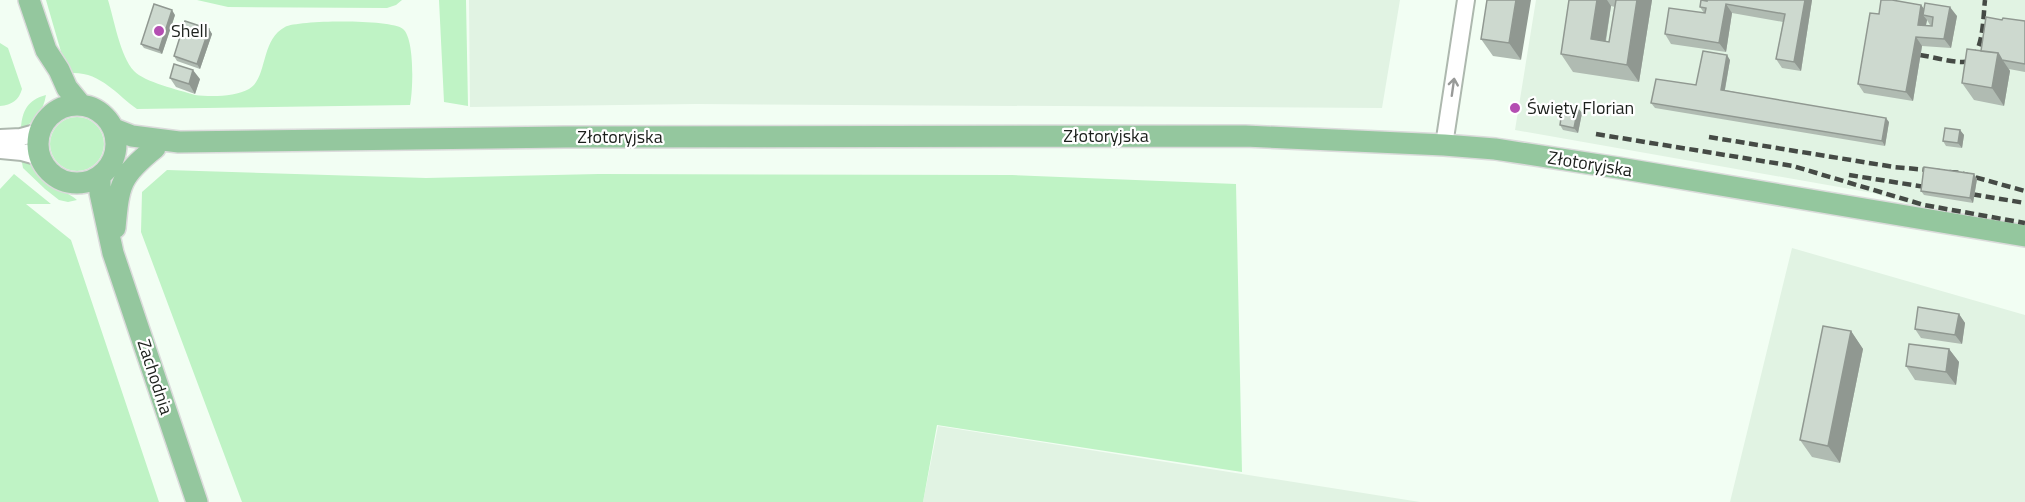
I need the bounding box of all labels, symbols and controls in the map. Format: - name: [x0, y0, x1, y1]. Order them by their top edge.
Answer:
- place label: Shell: [171, 17, 208, 44]
- marker: Shell: [152, 24, 166, 38]
- one-way arrow: [1447, 77, 1458, 97]
- place label: Święty Florian: [1527, 94, 1634, 121]
- marker: Święty Florian: [1508, 101, 1522, 115]
- street label: Złotoryjska: [1063, 122, 1149, 149]
- street label: Złotoryjska: [577, 123, 663, 150]
- street label: Złotoryjska: [1546, 143, 1634, 184]
- street label: Zachodnia: [131, 336, 180, 418]

